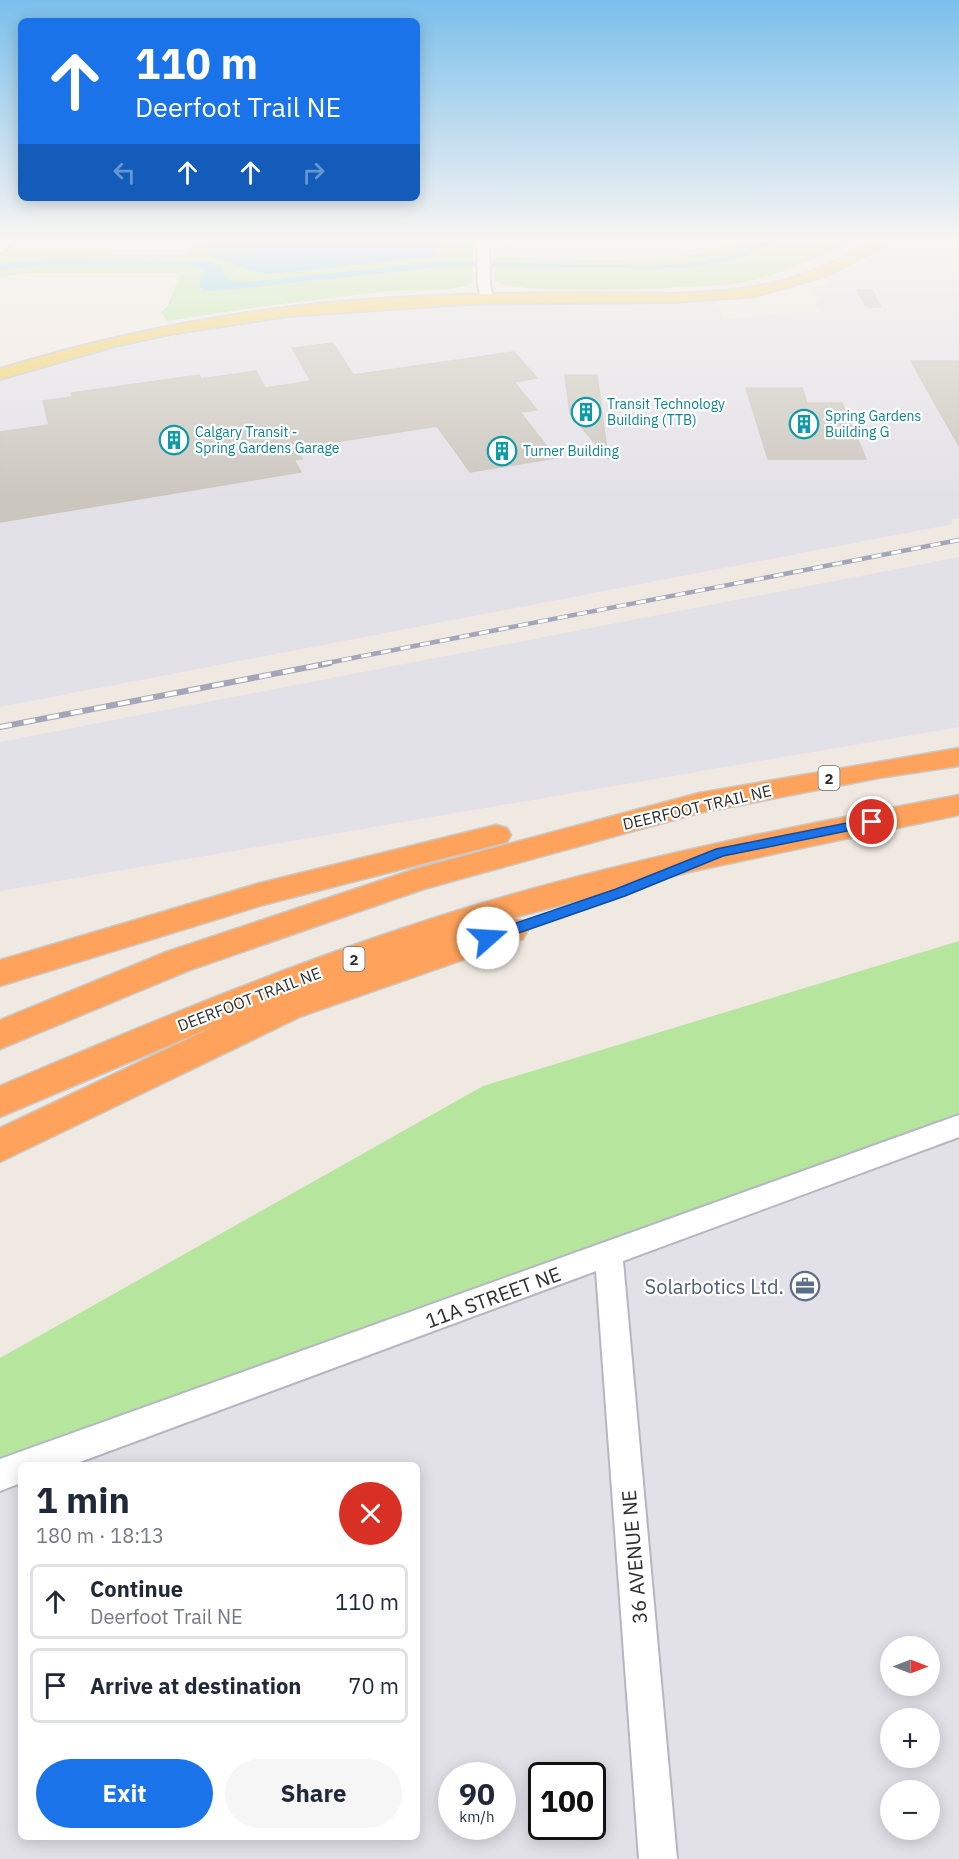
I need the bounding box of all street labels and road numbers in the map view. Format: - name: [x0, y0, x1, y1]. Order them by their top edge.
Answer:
- road number: 2: [818, 766, 840, 790]
- street label: DEERFOOT TRAIL NE: [621, 780, 773, 834]
- road number: 2: [344, 947, 364, 971]
- street label: DEERFOOT TRAIL NE: [174, 962, 324, 1036]
- street label: 11A STREET NE: [421, 1260, 565, 1334]
- street label: 36 AVENUE NE: [615, 1489, 653, 1625]

